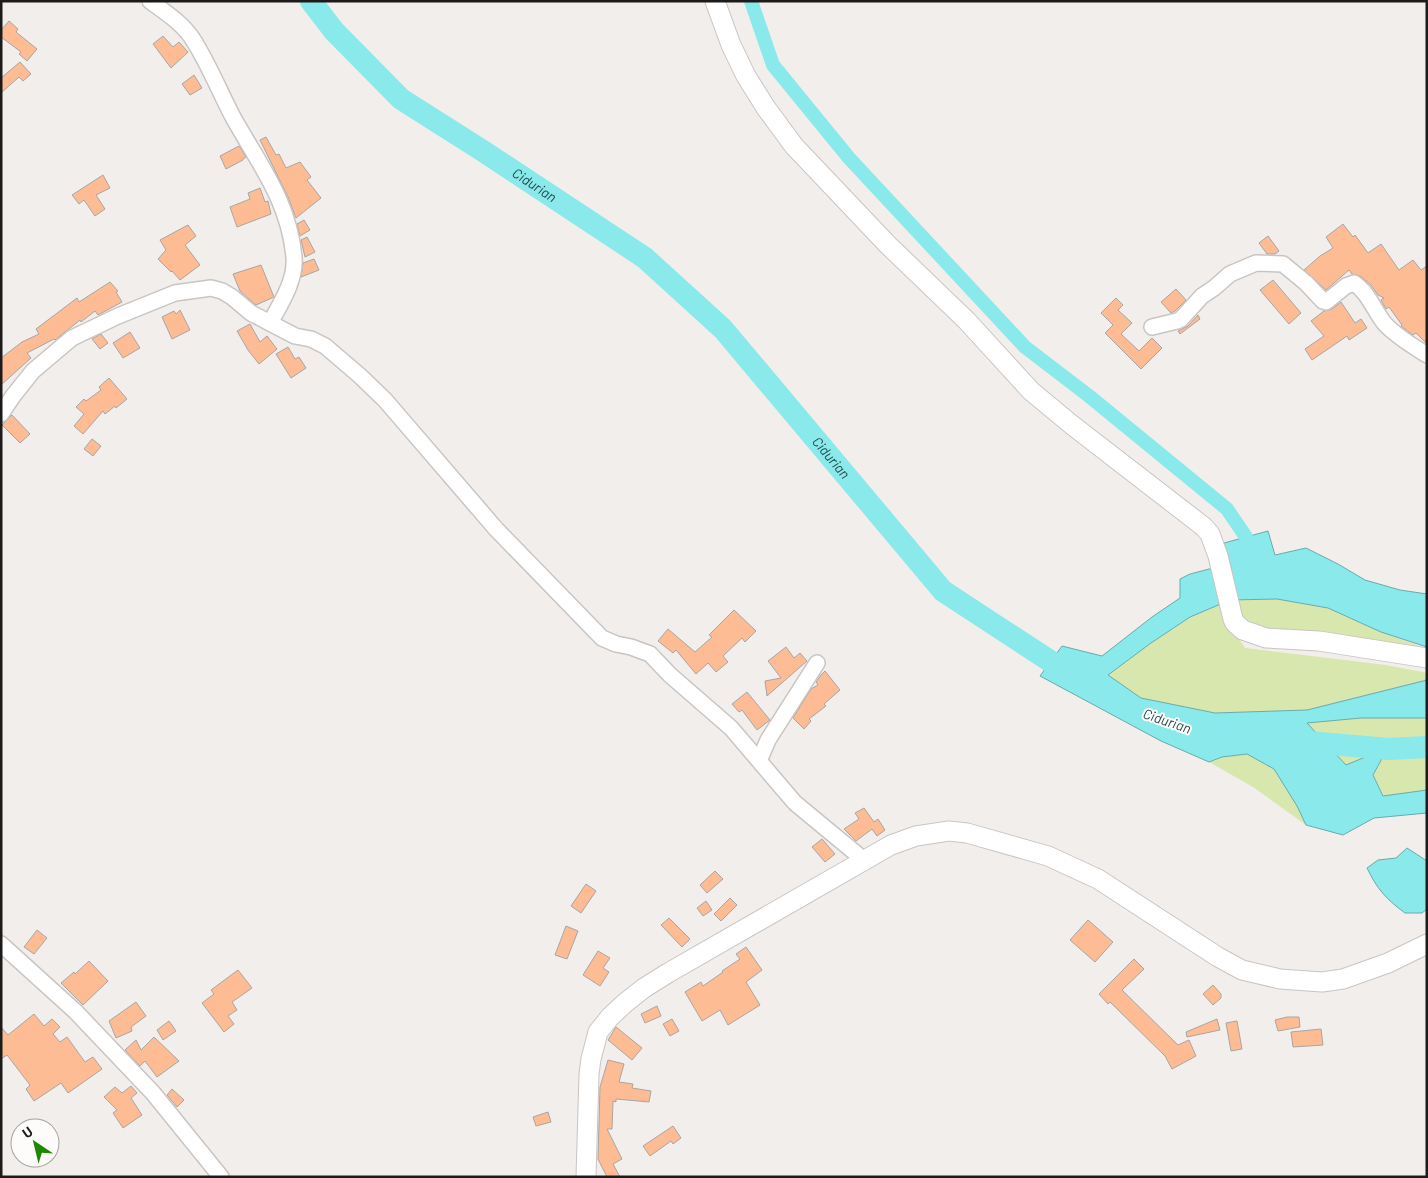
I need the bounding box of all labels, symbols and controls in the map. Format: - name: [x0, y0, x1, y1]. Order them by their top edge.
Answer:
- water label: Cidurian: [509, 164, 560, 205]
- water label: Cidurian: [809, 433, 854, 482]
- water label: Cidurian: [1141, 704, 1193, 737]
- north arrow: [10, 1118, 60, 1168]
- text: U: [19, 1122, 36, 1141]

